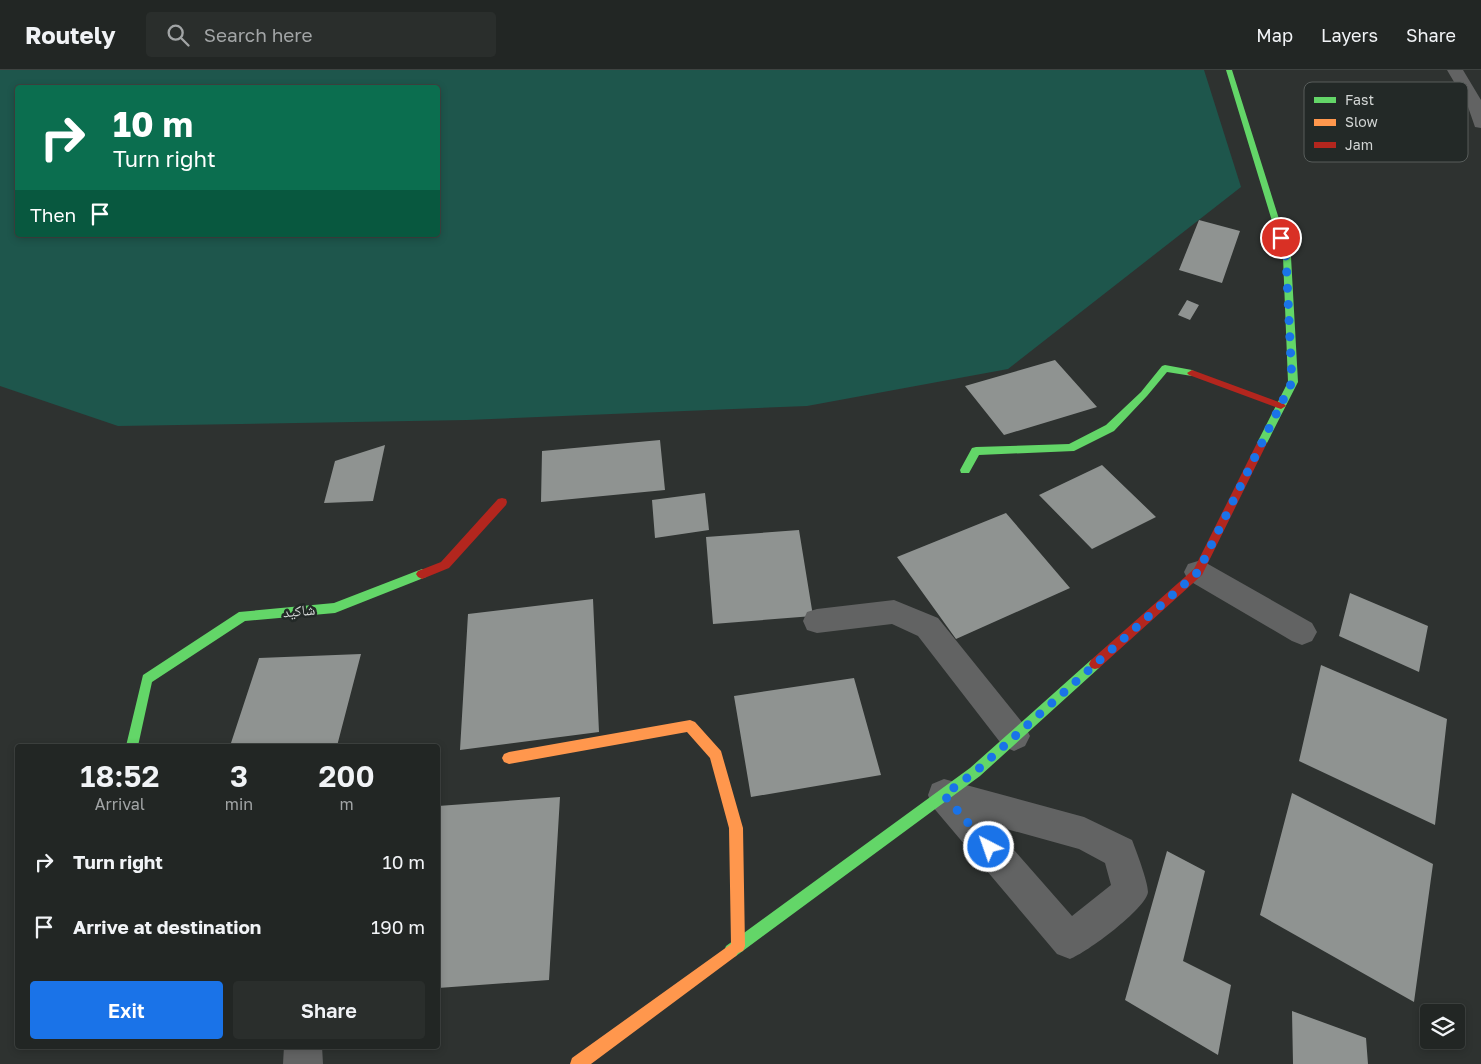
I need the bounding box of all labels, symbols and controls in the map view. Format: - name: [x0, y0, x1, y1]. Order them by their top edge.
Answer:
- search box: [146, 12, 496, 57]
- text: Routely: [25, 20, 116, 49]
- icon: search: [164, 21, 192, 49]
- text: Search here: [204, 23, 313, 46]
- text: Map: [1256, 24, 1293, 46]
- text: Layers: [1321, 24, 1378, 46]
- text: Share: [1406, 24, 1456, 46]
- legend: [1304, 82, 1468, 162]
- text: Fast: [1345, 91, 1374, 108]
- text: 10 m: [113, 103, 193, 145]
- icon: right: [30, 105, 95, 170]
- text: Slow: [1345, 113, 1378, 130]
- text: Jam: [1345, 136, 1373, 153]
- text: Turn right: [113, 145, 216, 172]
- icon: arrive: [86, 200, 114, 228]
- text: Then: [30, 203, 76, 226]
- pin: [1260, 217, 1302, 259]
- icon: arrive: [1267, 224, 1295, 252]
- street label: شاكيد: [282, 600, 316, 621]
- text: 18:52: [80, 758, 160, 794]
- text: 3: [230, 758, 248, 794]
- text: 200: [318, 758, 375, 794]
- text: Arrival: [95, 794, 145, 814]
- text: min: [225, 794, 253, 814]
- text: m: [339, 794, 354, 814]
- position arrow: [962, 820, 1014, 872]
- icon: right: [30, 848, 58, 876]
- text: Turn right: [73, 850, 163, 873]
- text: 10 m: [382, 850, 425, 873]
- icon: arrive: [30, 913, 58, 941]
- text: Arrive at destination: [73, 915, 261, 938]
- text: 190 m: [371, 915, 425, 938]
- button: Exit: [30, 981, 223, 1039]
- button: Share: [233, 981, 425, 1039]
- map controls: [1420, 1004, 1465, 1049]
- button: layers: [1420, 1004, 1465, 1049]

